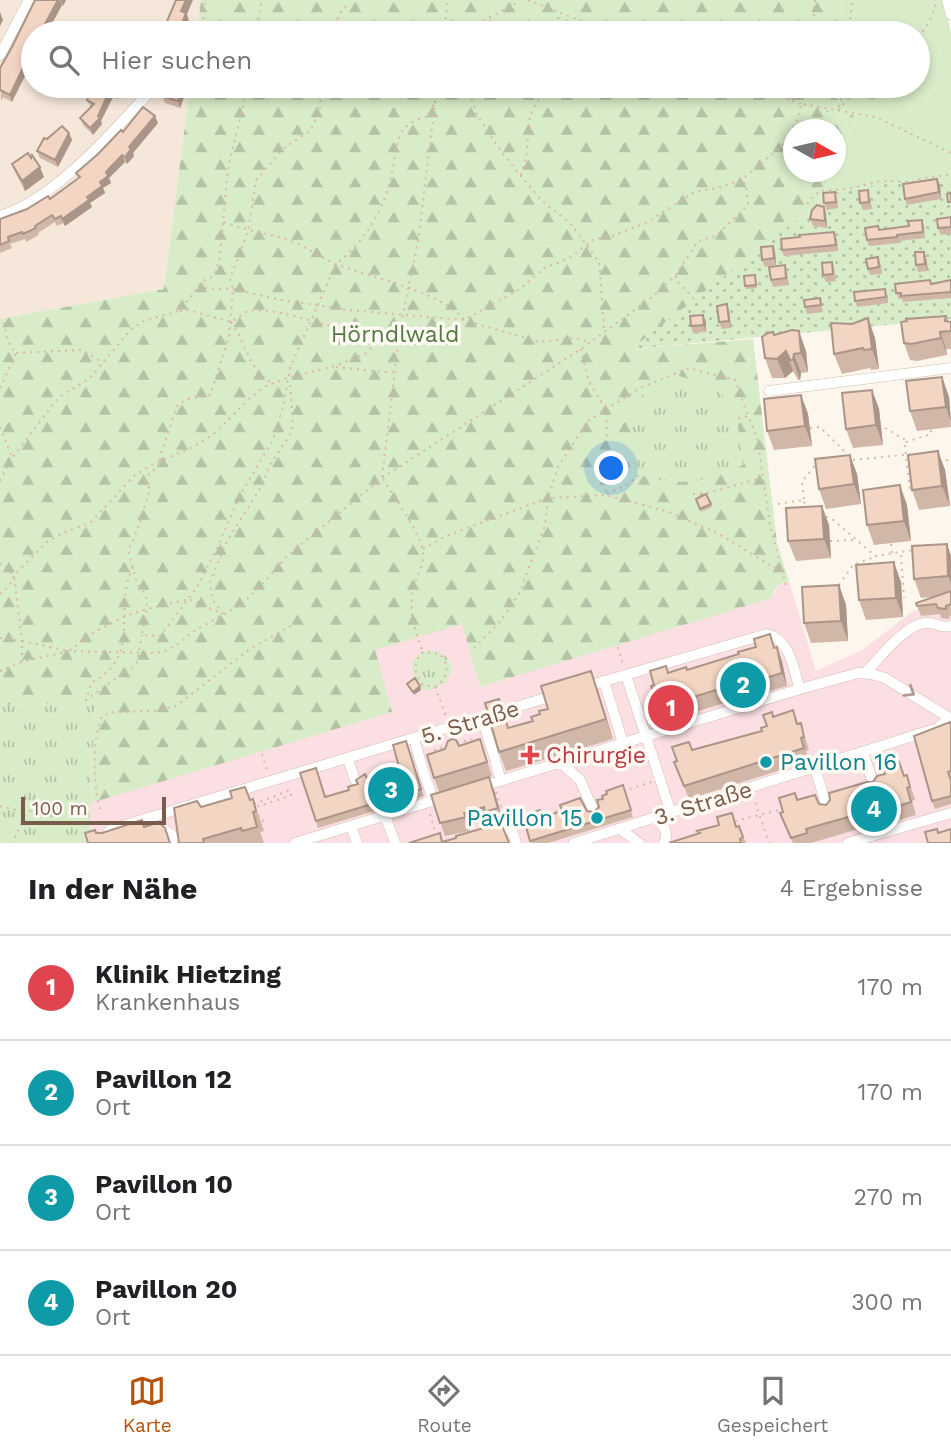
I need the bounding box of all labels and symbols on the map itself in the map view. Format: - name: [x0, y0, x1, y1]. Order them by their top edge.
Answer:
- north arrow: [783, 119, 846, 182]
- park label: Hörndlwald: [331, 321, 459, 348]
- your location: [594, 451, 628, 485]
- pin: 2: [720, 659, 766, 711]
- pin: 1: [648, 682, 694, 734]
- one-way arrow: [902, 684, 915, 697]
- street label: 5. Straße: [418, 695, 523, 750]
- place label: Chirurgie: [546, 742, 646, 769]
- marker: Chirurgie: [520, 745, 540, 765]
- place label: Pavillon 16: [780, 749, 897, 776]
- marker: Pavillon 16: [758, 754, 774, 770]
- pin: 3: [368, 764, 414, 816]
- street label: 3. Straße: [651, 776, 756, 831]
- pin: 4: [851, 783, 897, 835]
- scale bar: [21, 794, 166, 826]
- place label: Pavillon 15: [466, 805, 583, 832]
- marker: Pavillon 15: [589, 810, 605, 826]

